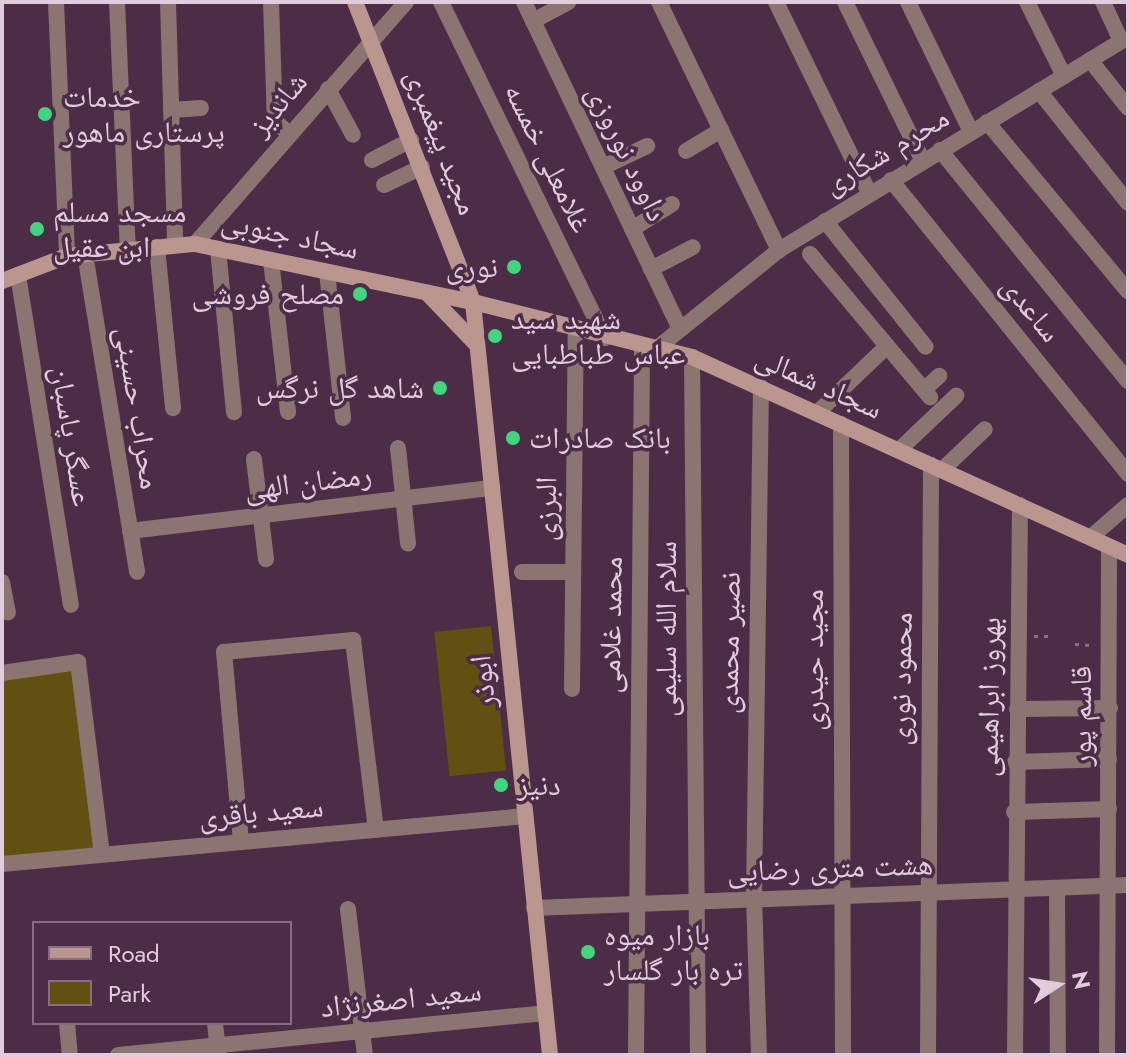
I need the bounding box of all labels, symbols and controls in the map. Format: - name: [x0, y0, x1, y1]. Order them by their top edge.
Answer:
- street label: مجید پیغمبری: [398, 64, 486, 220]
- street label: شاندیز: [241, 65, 315, 143]
- street label: غلامعلی خمسه: [496, 78, 600, 238]
- place label: خدمات پرستاری ماهور: [63, 79, 225, 150]
- street label: داوود نوروزی: [579, 79, 675, 227]
- street label: محرم شکاری: [816, 99, 956, 203]
- marker: خدمات پرستاری ماهور: [34, 103, 56, 125]
- place label: مسجد مسلم ابن عقیل: [53, 194, 187, 264]
- street label: سجاد جنوبی: [218, 203, 362, 267]
- marker: مسجد مسلم ابن عقیل: [28, 220, 46, 238]
- place label: نوری: [446, 249, 498, 285]
- marker: نوری: [505, 258, 523, 276]
- street label: ساعدی: [993, 268, 1069, 350]
- place label: مصلح فروشی: [192, 276, 344, 312]
- marker: مصلح فروشی: [351, 285, 369, 303]
- place label: شهید سید عباس طباطبایی: [511, 301, 685, 372]
- street label: محراب حسینی: [107, 324, 169, 492]
- marker: شهید سید عباس طباطبایی: [486, 327, 504, 345]
- street label: سجاد شمالی: [750, 339, 888, 427]
- street label: عسگر پاسبان: [43, 363, 101, 509]
- place label: شاهد گل نرگس: [256, 370, 424, 406]
- marker: شاهد گل نرگس: [431, 379, 449, 397]
- place label: بانک صادرات: [529, 420, 671, 456]
- marker: بانک صادرات: [504, 429, 522, 447]
- street label: رمضان الهی: [242, 456, 374, 508]
- street label: البرزی: [527, 476, 565, 542]
- street label: سلام الله سلیمی: [648, 541, 684, 717]
- street label: محمد غلامی: [592, 556, 630, 694]
- street label: نصیر محمدی: [710, 572, 748, 714]
- street label: مجید حیدری: [795, 589, 831, 731]
- street label: محمود نوری: [882, 612, 920, 746]
- street label: بهروز ابراهیمی: [970, 617, 1008, 777]
- street label: ابوذر: [462, 654, 504, 710]
- street label: قاسم پور: [1063, 666, 1099, 766]
- place label: دنیز: [517, 767, 561, 803]
- marker: دنیز: [492, 776, 510, 794]
- street label: سعید باقری: [197, 789, 325, 835]
- street label: هشت متری رضایی: [726, 846, 934, 890]
- place label: بازار میوه تره بار گلسار: [604, 917, 743, 988]
- legend: [32, 921, 292, 1025]
- text: Road: [108, 936, 160, 971]
- marker: بازار میوه تره بار گلسار: [579, 943, 597, 961]
- north arrow: [1018, 945, 1098, 1025]
- text: N: [1064, 968, 1099, 992]
- street label: سعید اصغرنژاد: [319, 973, 483, 1025]
- text: Park: [108, 976, 151, 1011]

